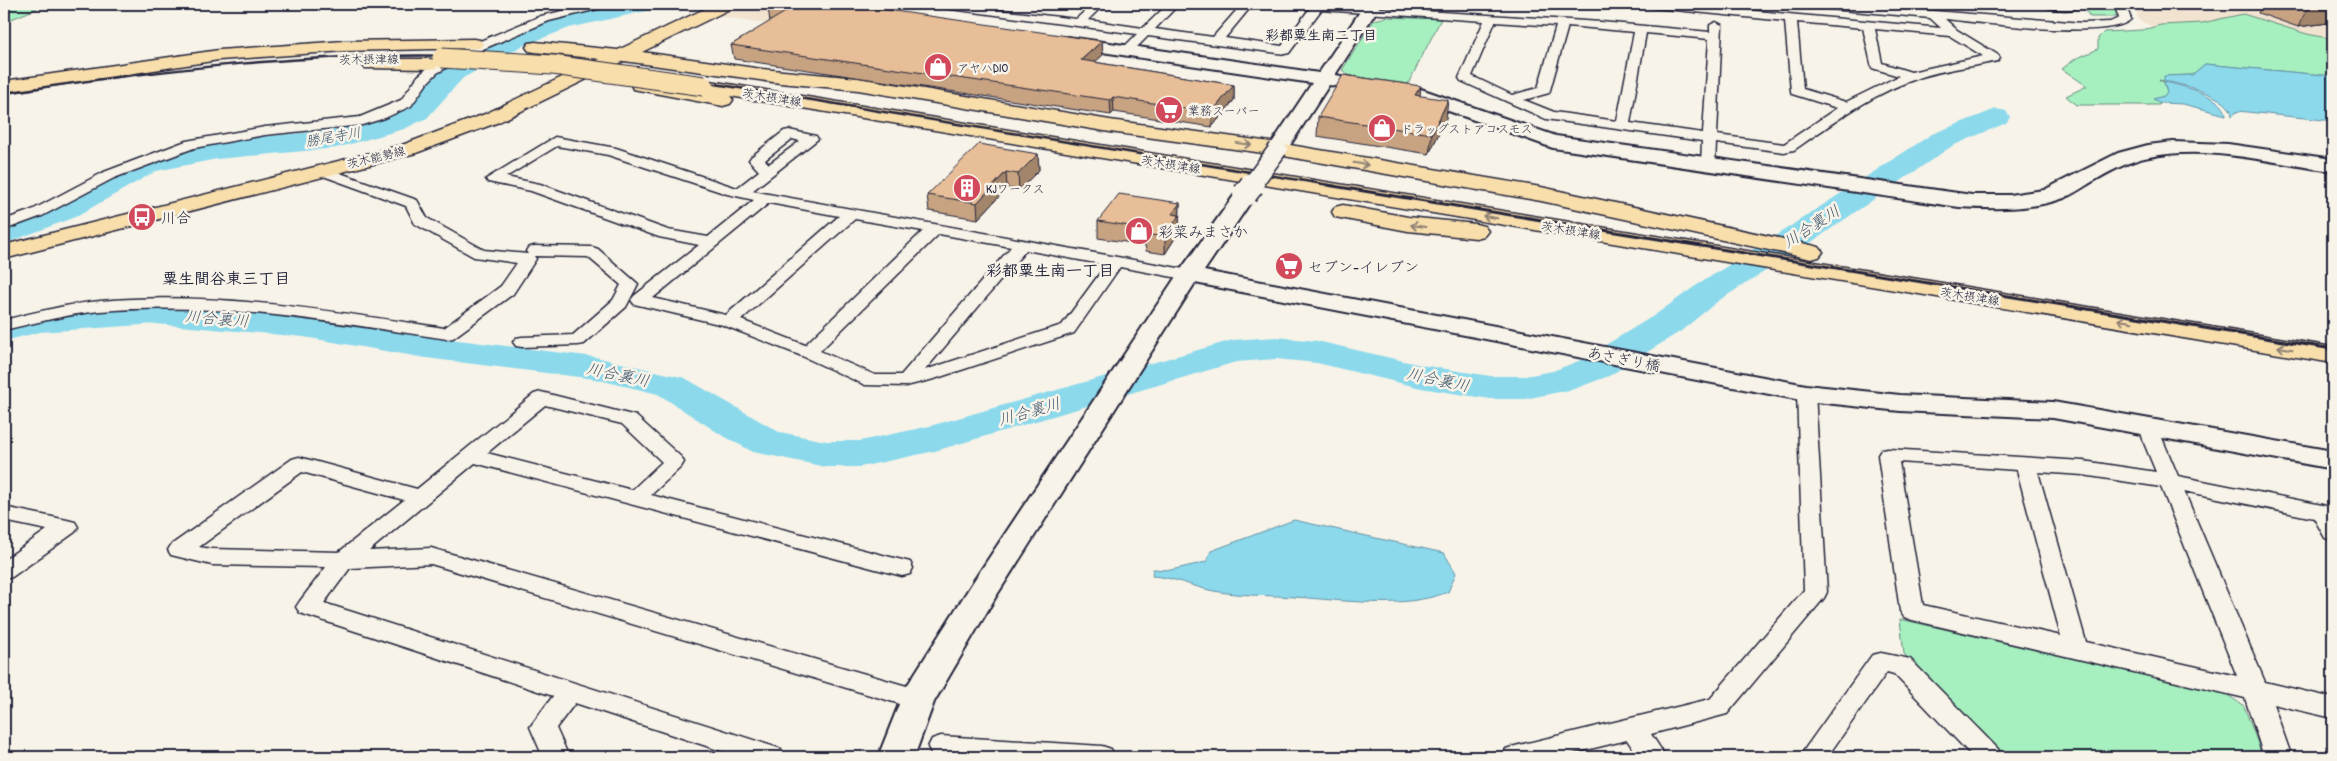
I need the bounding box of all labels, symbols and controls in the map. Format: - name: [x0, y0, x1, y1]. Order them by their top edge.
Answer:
- district label: 彩都粟生南二丁目: [1265, 25, 1377, 44]
- street label: 茨木摂津線: [339, 50, 399, 68]
- shop icon: アヤハDIO: [923, 52, 953, 82]
- place label: アヤハDIO: [957, 59, 1009, 76]
- street label: 茨木摂津線: [741, 84, 803, 110]
- supermarket icon: 業務スーパー: [1154, 95, 1184, 125]
- place label: 業務スーパー: [1188, 102, 1260, 119]
- shop icon: ドラッグストアコスモス: [1367, 113, 1397, 143]
- place label: ドラッグストアコスモス: [1401, 120, 1533, 137]
- water label: 勝尾寺川: [304, 122, 362, 150]
- one-way arrow: [1236, 139, 1252, 149]
- street label: 茨木能勢線: [345, 141, 407, 173]
- street label: 茨木摂津線: [1140, 151, 1202, 177]
- one-way arrow: [1352, 160, 1368, 170]
- building icon: KJワークス: [952, 173, 982, 203]
- place label: KJワークス: [986, 180, 1044, 197]
- water label: 川合裏川: [1778, 199, 1844, 253]
- bus stop icon: 川合: [127, 202, 157, 232]
- place label: 川合: [161, 207, 191, 228]
- one-way arrow: [1483, 211, 1499, 221]
- shop icon: 彩菜みまさか: [1124, 216, 1154, 246]
- street label: 茨木摂津線: [1540, 217, 1602, 243]
- one-way arrow: [1410, 220, 1426, 230]
- place label: 彩菜みまさか: [1158, 221, 1248, 242]
- supermarket icon: セブン-イレブン: [1274, 251, 1304, 281]
- place label: セブン-イレブン: [1308, 256, 1419, 277]
- district label: 彩都粟生南一丁目: [986, 259, 1114, 281]
- district label: 粟生間谷東三丁目: [162, 267, 290, 289]
- street label: 茨木摂津線: [1939, 283, 2001, 309]
- water label: 川合裏川: [184, 304, 250, 332]
- one-way arrow: [2117, 316, 2133, 326]
- street label: あさぎり橋: [1586, 342, 1662, 376]
- one-way arrow: [2278, 342, 2294, 352]
- water label: 川合裏川: [584, 357, 652, 391]
- water label: 川合裏川: [1404, 362, 1472, 396]
- water label: 川合裏川: [995, 392, 1063, 430]

